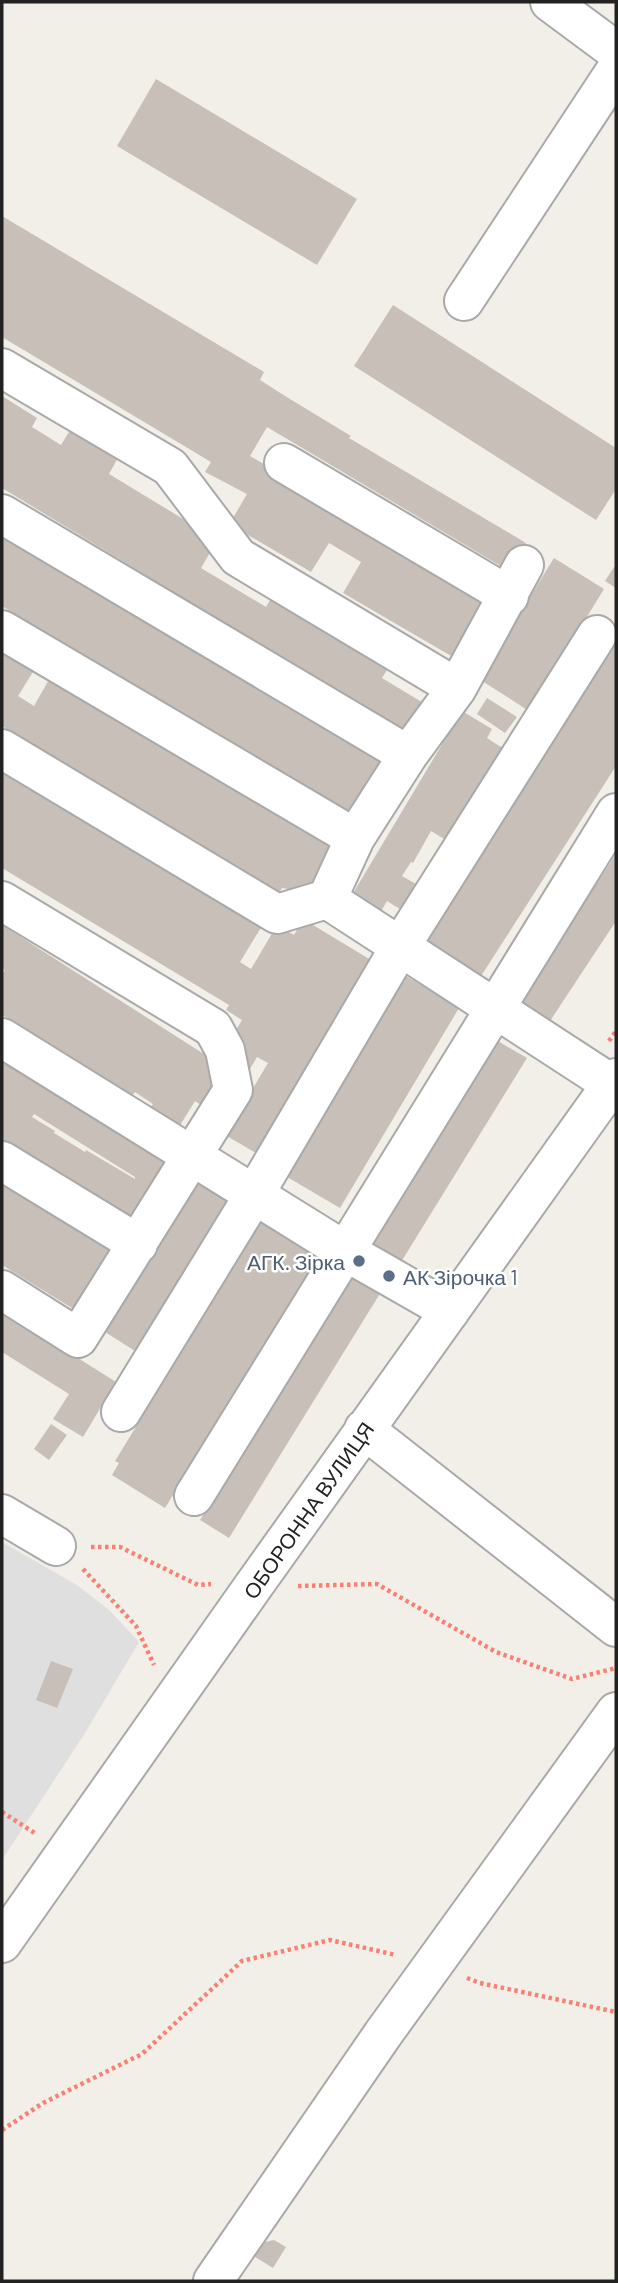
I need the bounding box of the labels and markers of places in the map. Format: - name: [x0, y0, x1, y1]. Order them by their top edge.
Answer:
- place label: АГК. Зірка: [247, 1249, 345, 1274]
- marker: АГК. Зірка: [351, 1253, 367, 1269]
- place label: АК Зірочка 1: [403, 1264, 518, 1289]
- marker: АК Зірочка 1: [381, 1268, 397, 1284]

